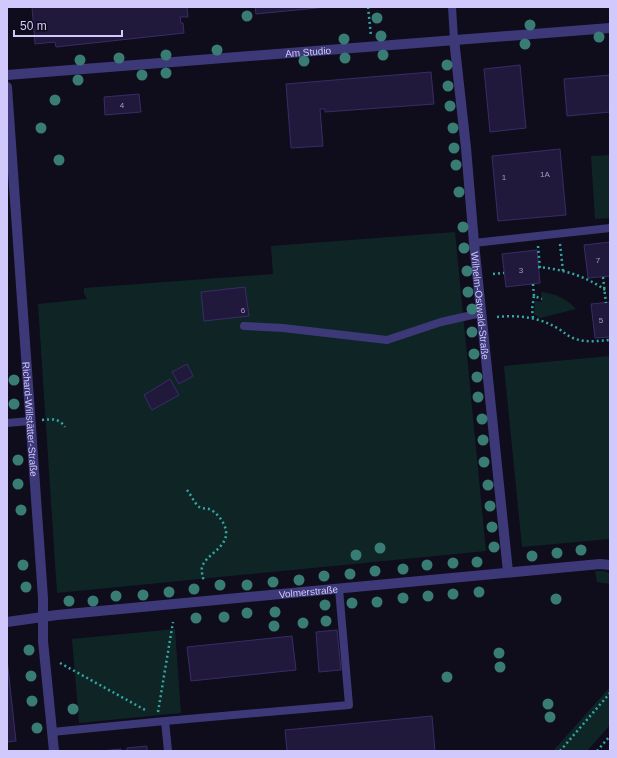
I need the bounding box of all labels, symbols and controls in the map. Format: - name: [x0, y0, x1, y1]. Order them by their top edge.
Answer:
- scale bar: [14, 12, 122, 38]
- text: 50 m: [20, 19, 47, 33]
- street label: Am Studio: [285, 45, 332, 59]
- house number: 4: [120, 101, 125, 110]
- house number: 1A: [540, 170, 551, 179]
- house number: 1: [502, 173, 507, 182]
- street label: Wilhelm-Ostwald-Straße: [469, 251, 491, 361]
- house number: 7: [596, 256, 601, 265]
- house number: 3: [519, 266, 524, 275]
- house number: 6: [241, 306, 246, 315]
- house number: 5: [599, 316, 604, 325]
- street label: Richard-Willstätter-Straße: [20, 361, 39, 477]
- street label: Volmerstraße: [278, 584, 339, 600]

